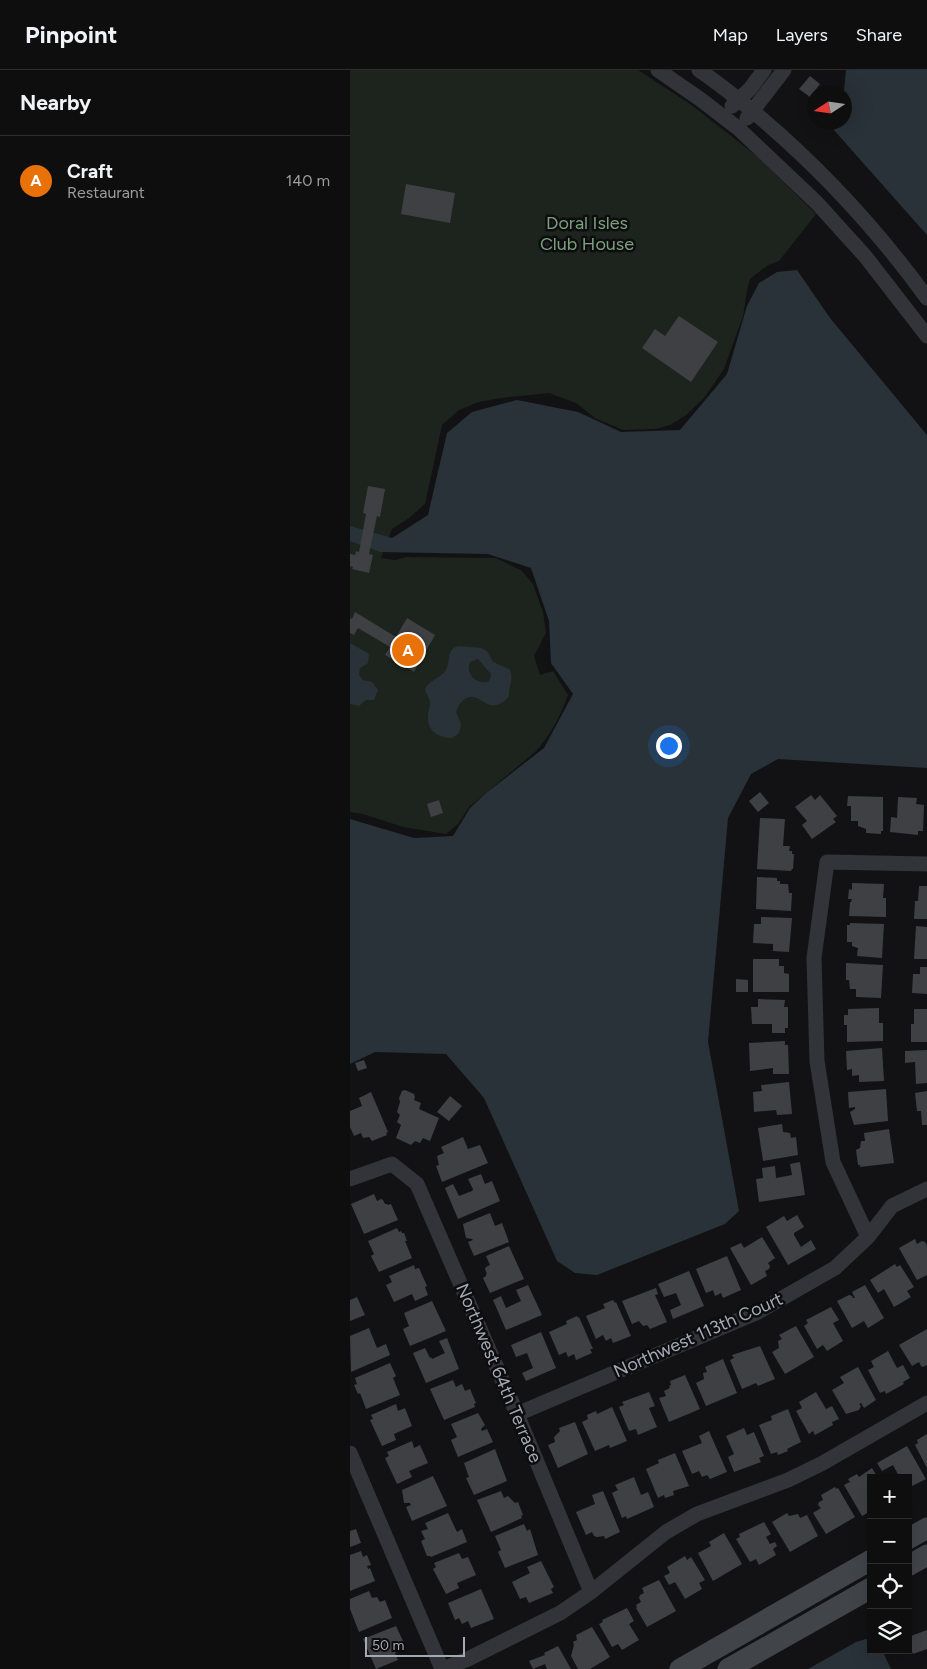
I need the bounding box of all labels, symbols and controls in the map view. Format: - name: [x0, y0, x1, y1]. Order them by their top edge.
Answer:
- text: Pinpoint: [25, 20, 117, 49]
- text: Map: [713, 24, 748, 46]
- text: Layers: [776, 24, 828, 46]
- text: Share: [856, 24, 902, 46]
- north arrow: [807, 85, 852, 130]
- text: Nearby: [20, 90, 91, 115]
- text: Craft: [67, 160, 113, 183]
- text: A: [30, 171, 42, 190]
- text: 140 m: [286, 171, 330, 190]
- text: Restaurant: [67, 183, 145, 202]
- park label: Doral Isles Club House: [540, 212, 634, 255]
- pin: A: [392, 631, 424, 669]
- your location: [656, 733, 682, 759]
- street label: Northwest 64th Terrace: [451, 1280, 547, 1466]
- street label: Northwest 113th Court: [610, 1288, 786, 1382]
- map controls: [867, 1474, 912, 1654]
- button: +: [867, 1474, 912, 1519]
- button: −: [867, 1519, 912, 1564]
- button: locate: [867, 1564, 912, 1609]
- button: layers: [867, 1609, 912, 1654]
- scale bar: [365, 1634, 465, 1657]
- text: 50 m: [372, 1637, 404, 1654]

